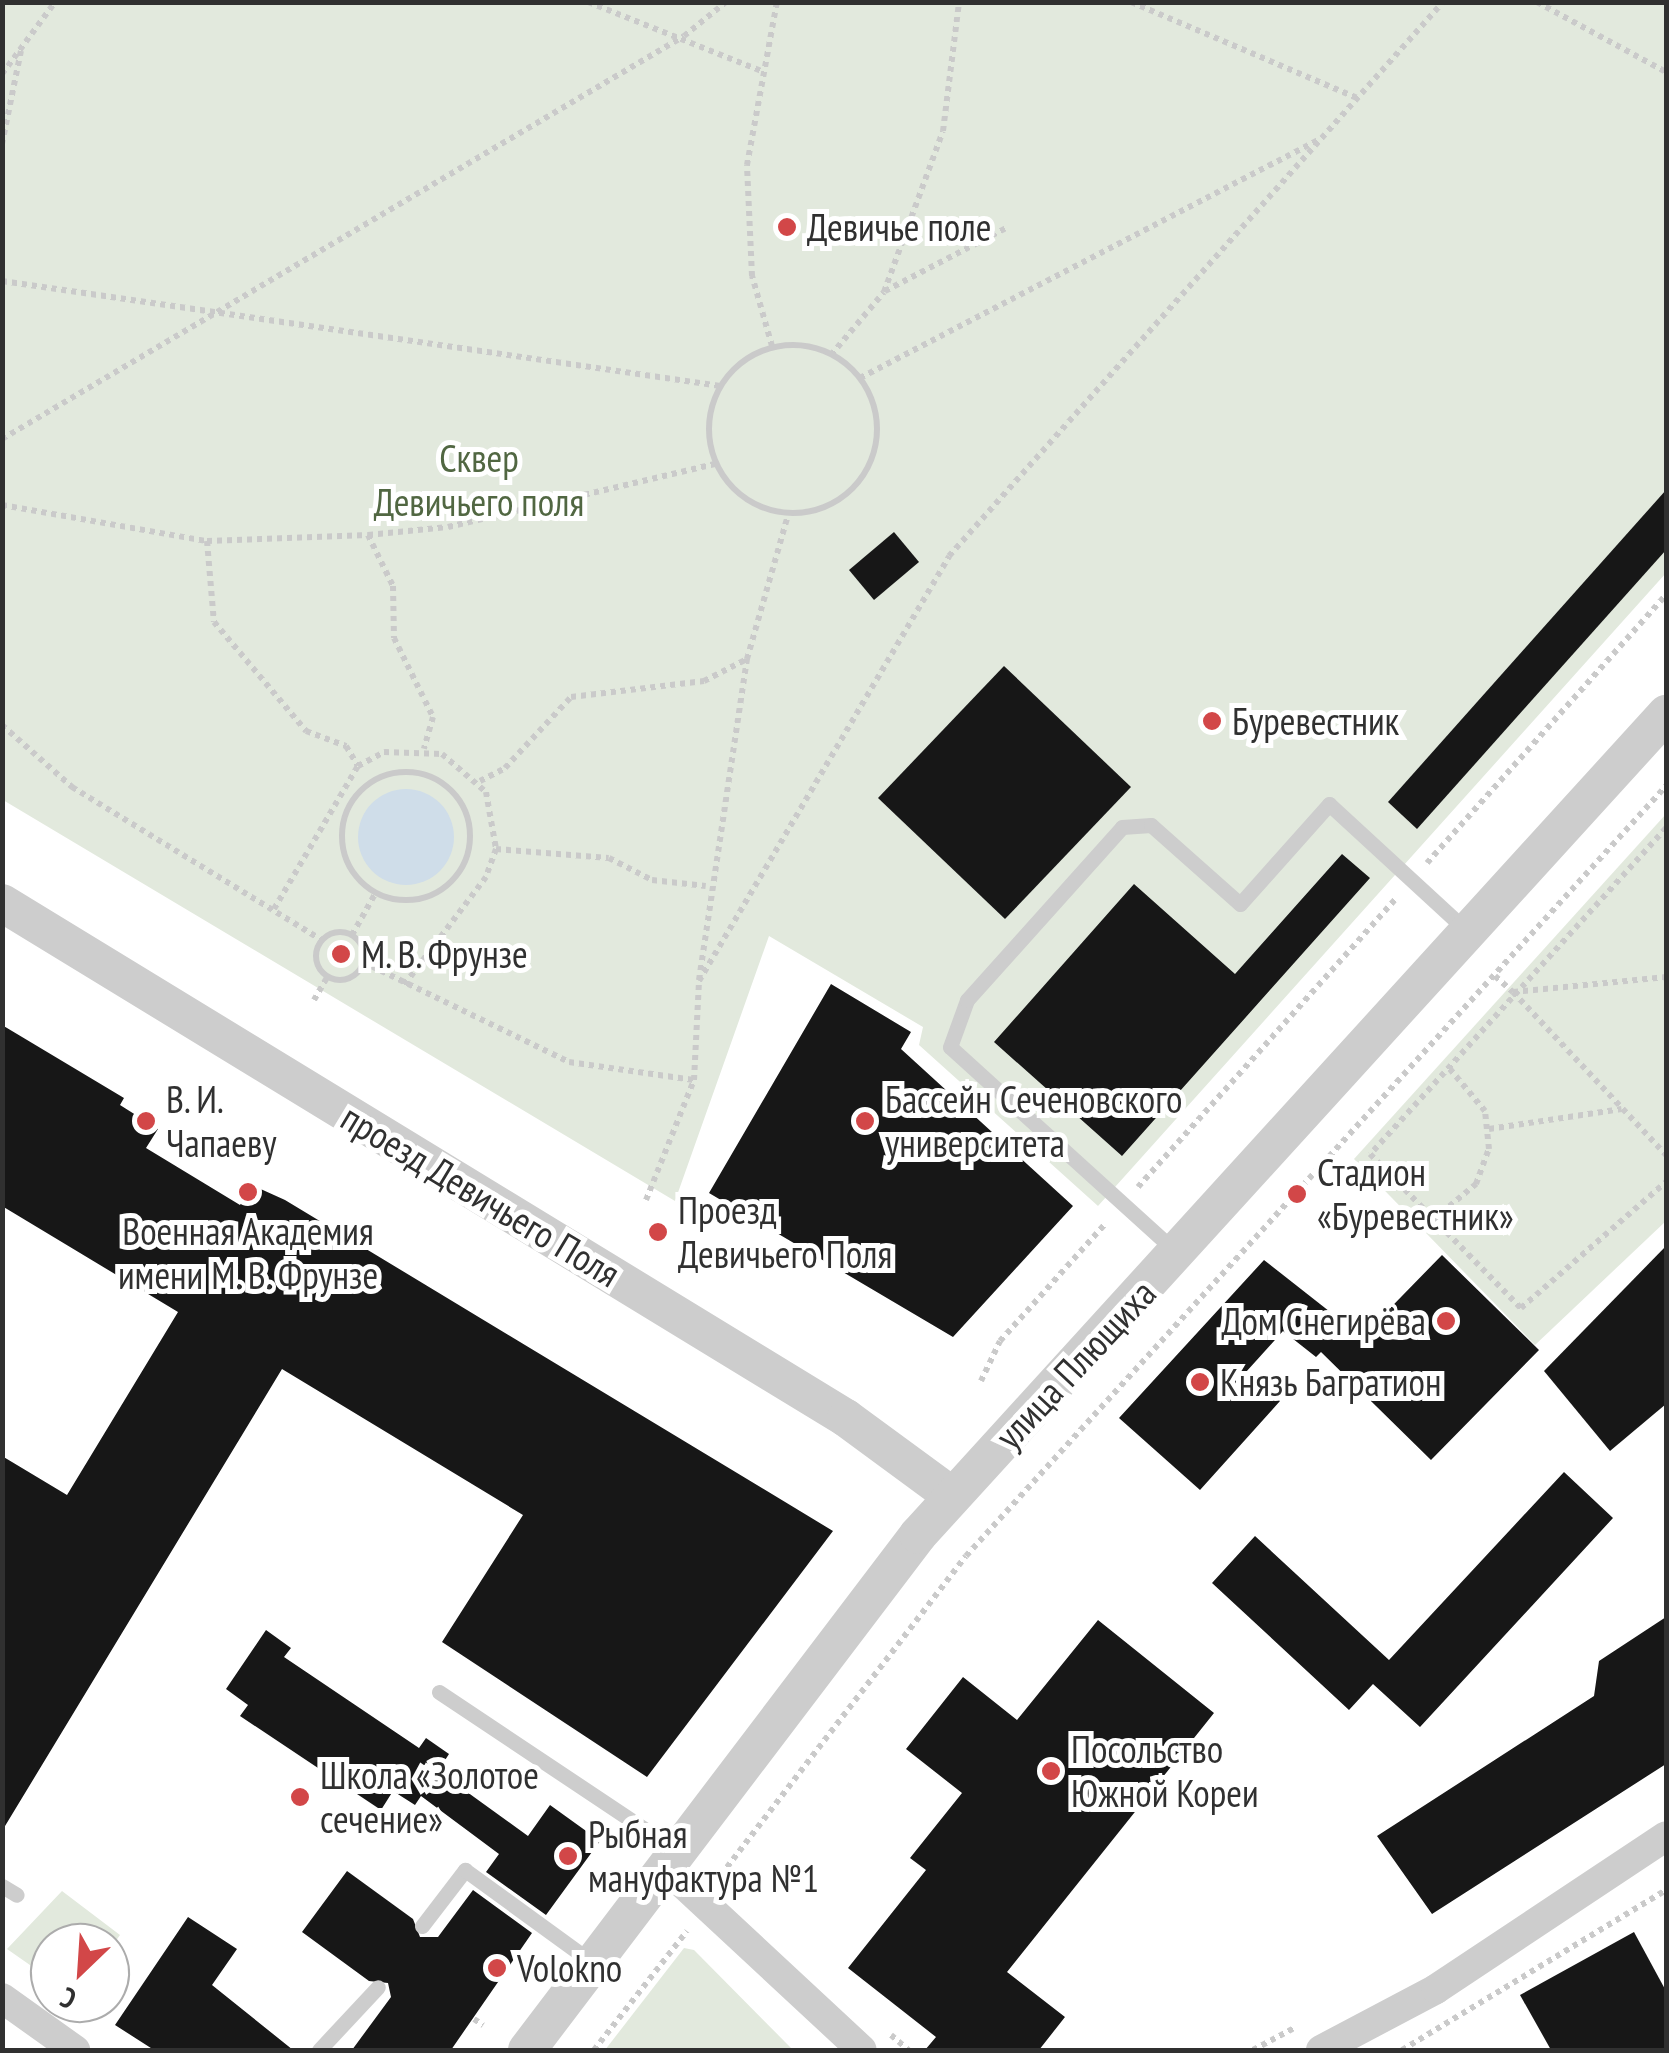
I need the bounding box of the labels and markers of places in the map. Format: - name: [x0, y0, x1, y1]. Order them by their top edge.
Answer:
- place label: Девичье поле: [807, 204, 991, 250]
- marker: Девичье поле: [776, 216, 798, 238]
- place label: Буревестник: [1232, 698, 1399, 744]
- marker: Буревестник: [1201, 710, 1223, 732]
- place label: М. В. Фрунзе: [361, 931, 533, 977]
- marker: М. В. Фрунзе: [330, 943, 352, 965]
- place label: В. И. Чапаеву: [166, 1076, 277, 1166]
- place label: Бассейн Сеченовского университета: [885, 1076, 1182, 1166]
- marker: В. И. Чапаеву: [135, 1110, 157, 1132]
- marker: Бассейн Сеченовского университета: [854, 1110, 876, 1132]
- place label: Стадион «Буревестник»: [1317, 1149, 1514, 1238]
- marker: Военная Академия имени М. В. Фрунзе: [237, 1181, 259, 1203]
- marker: Стадион «Буревестник»: [1286, 1183, 1308, 1205]
- place label: Проезд Девичьего Поля: [678, 1187, 892, 1276]
- place label: Военная Академия имени М. В. Фрунзе: [115, 1208, 381, 1298]
- marker: Проезд Девичьего Поля: [647, 1221, 669, 1243]
- place label: Дом Снегирёва: [1221, 1298, 1426, 1344]
- marker: Дом Снегирёва: [1435, 1310, 1457, 1332]
- place label: Князь Багратион: [1220, 1359, 1442, 1405]
- marker: Князь Багратион: [1189, 1371, 1211, 1393]
- place label: Посольство Южной Кореи: [1071, 1726, 1259, 1816]
- place label: Школа «Золотое сечение»: [320, 1752, 539, 1842]
- marker: Посольство Южной Кореи: [1040, 1760, 1062, 1782]
- marker: Школа «Золотое сечение»: [289, 1786, 311, 1808]
- place label: Рыбная мануфактура №1: [588, 1811, 819, 1900]
- marker: Рыбная мануфактура №1: [557, 1845, 579, 1867]
- place label: Volokno: [517, 1945, 622, 1991]
- marker: Volokno: [486, 1957, 508, 1979]

